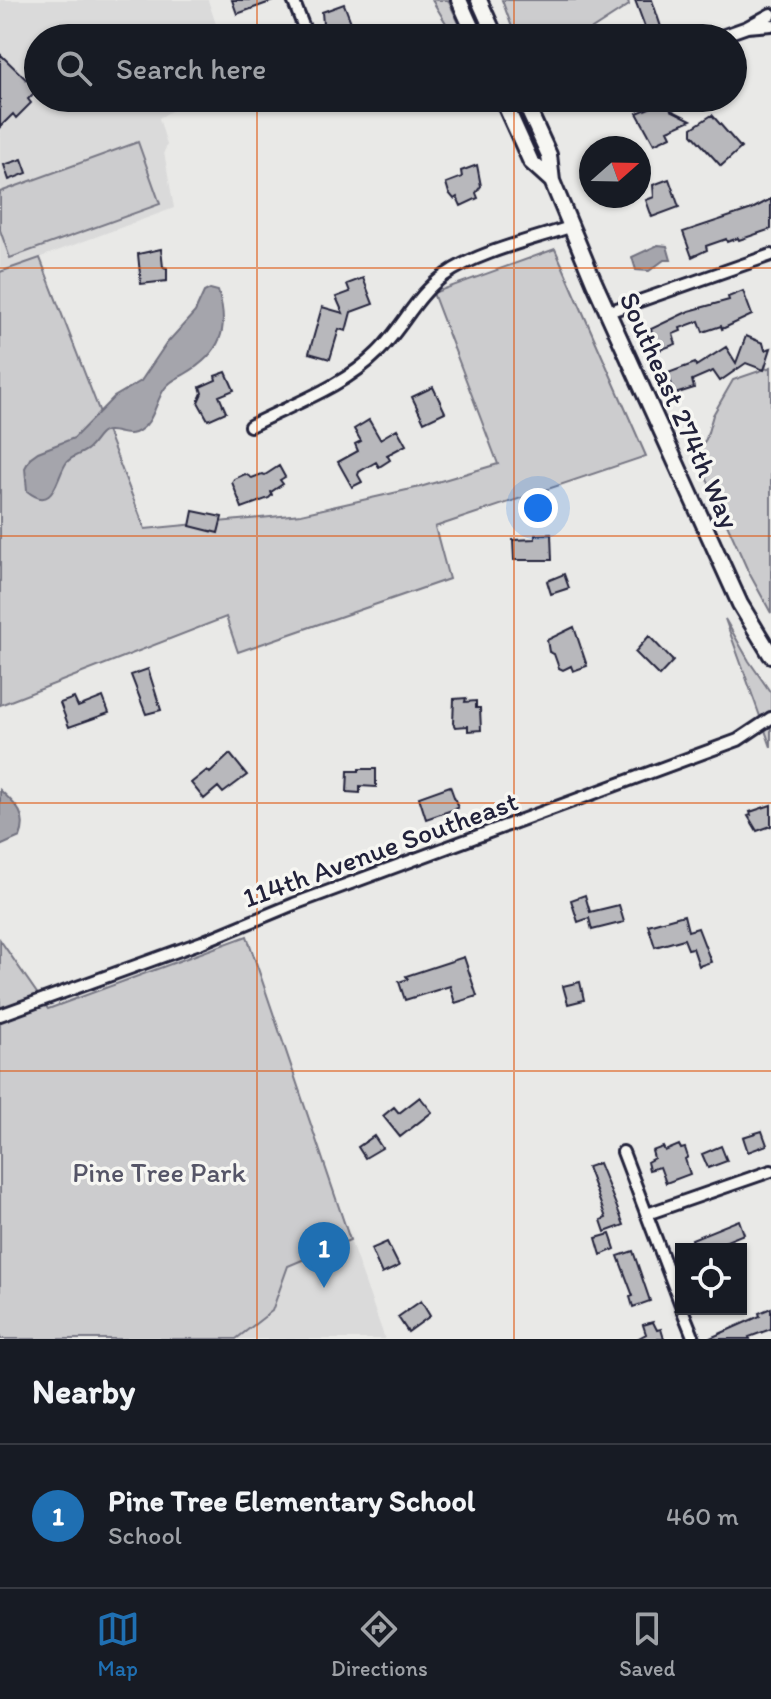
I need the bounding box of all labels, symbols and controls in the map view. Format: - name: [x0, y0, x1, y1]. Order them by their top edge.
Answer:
- search box: [24, 24, 747, 112]
- icon: search: [52, 46, 96, 90]
- text: Search here: [116, 50, 266, 87]
- north arrow: [579, 136, 651, 208]
- street label: Southeast 274th Way: [613, 287, 747, 533]
- your location: [518, 488, 558, 528]
- street label: 114th Avenue Southeast: [238, 783, 522, 915]
- park label: Pine Tree Park: [72, 1155, 246, 1189]
- pin: 1: [298, 1222, 350, 1288]
- map controls: [675, 1243, 747, 1315]
- button: locate: [675, 1243, 747, 1315]
- text: Nearby: [32, 1371, 135, 1412]
- text: Pine Tree Elementary School: [108, 1482, 475, 1519]
- text: 1: [52, 1500, 64, 1532]
- text: 460 m: [666, 1500, 739, 1532]
- text: School: [108, 1519, 182, 1551]
- tab: Map: [96, 1607, 140, 1682]
- tab: Directions: [331, 1607, 428, 1682]
- tab: Saved: [619, 1607, 675, 1682]

